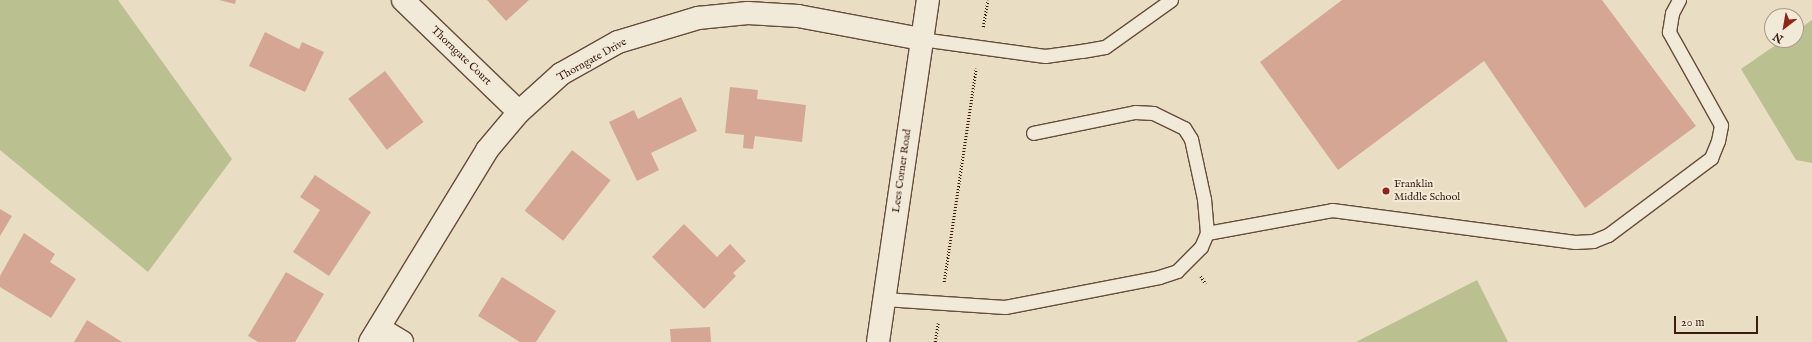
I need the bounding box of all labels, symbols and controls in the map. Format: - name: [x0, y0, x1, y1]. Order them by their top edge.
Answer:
- north arrow: [1764, 8, 1804, 48]
- street label: Thorngate Court: [428, 24, 494, 88]
- text: N: [1771, 29, 1786, 46]
- street label: Thorngate Drive: [555, 36, 629, 84]
- street label: Lees Corner Road: [890, 128, 914, 214]
- place label: Franklin Middle School: [1394, 178, 1460, 204]
- marker: Franklin Middle School: [1381, 186, 1391, 196]
- scale bar: [1676, 308, 1760, 334]
- text: 20 m: [1681, 315, 1704, 330]

